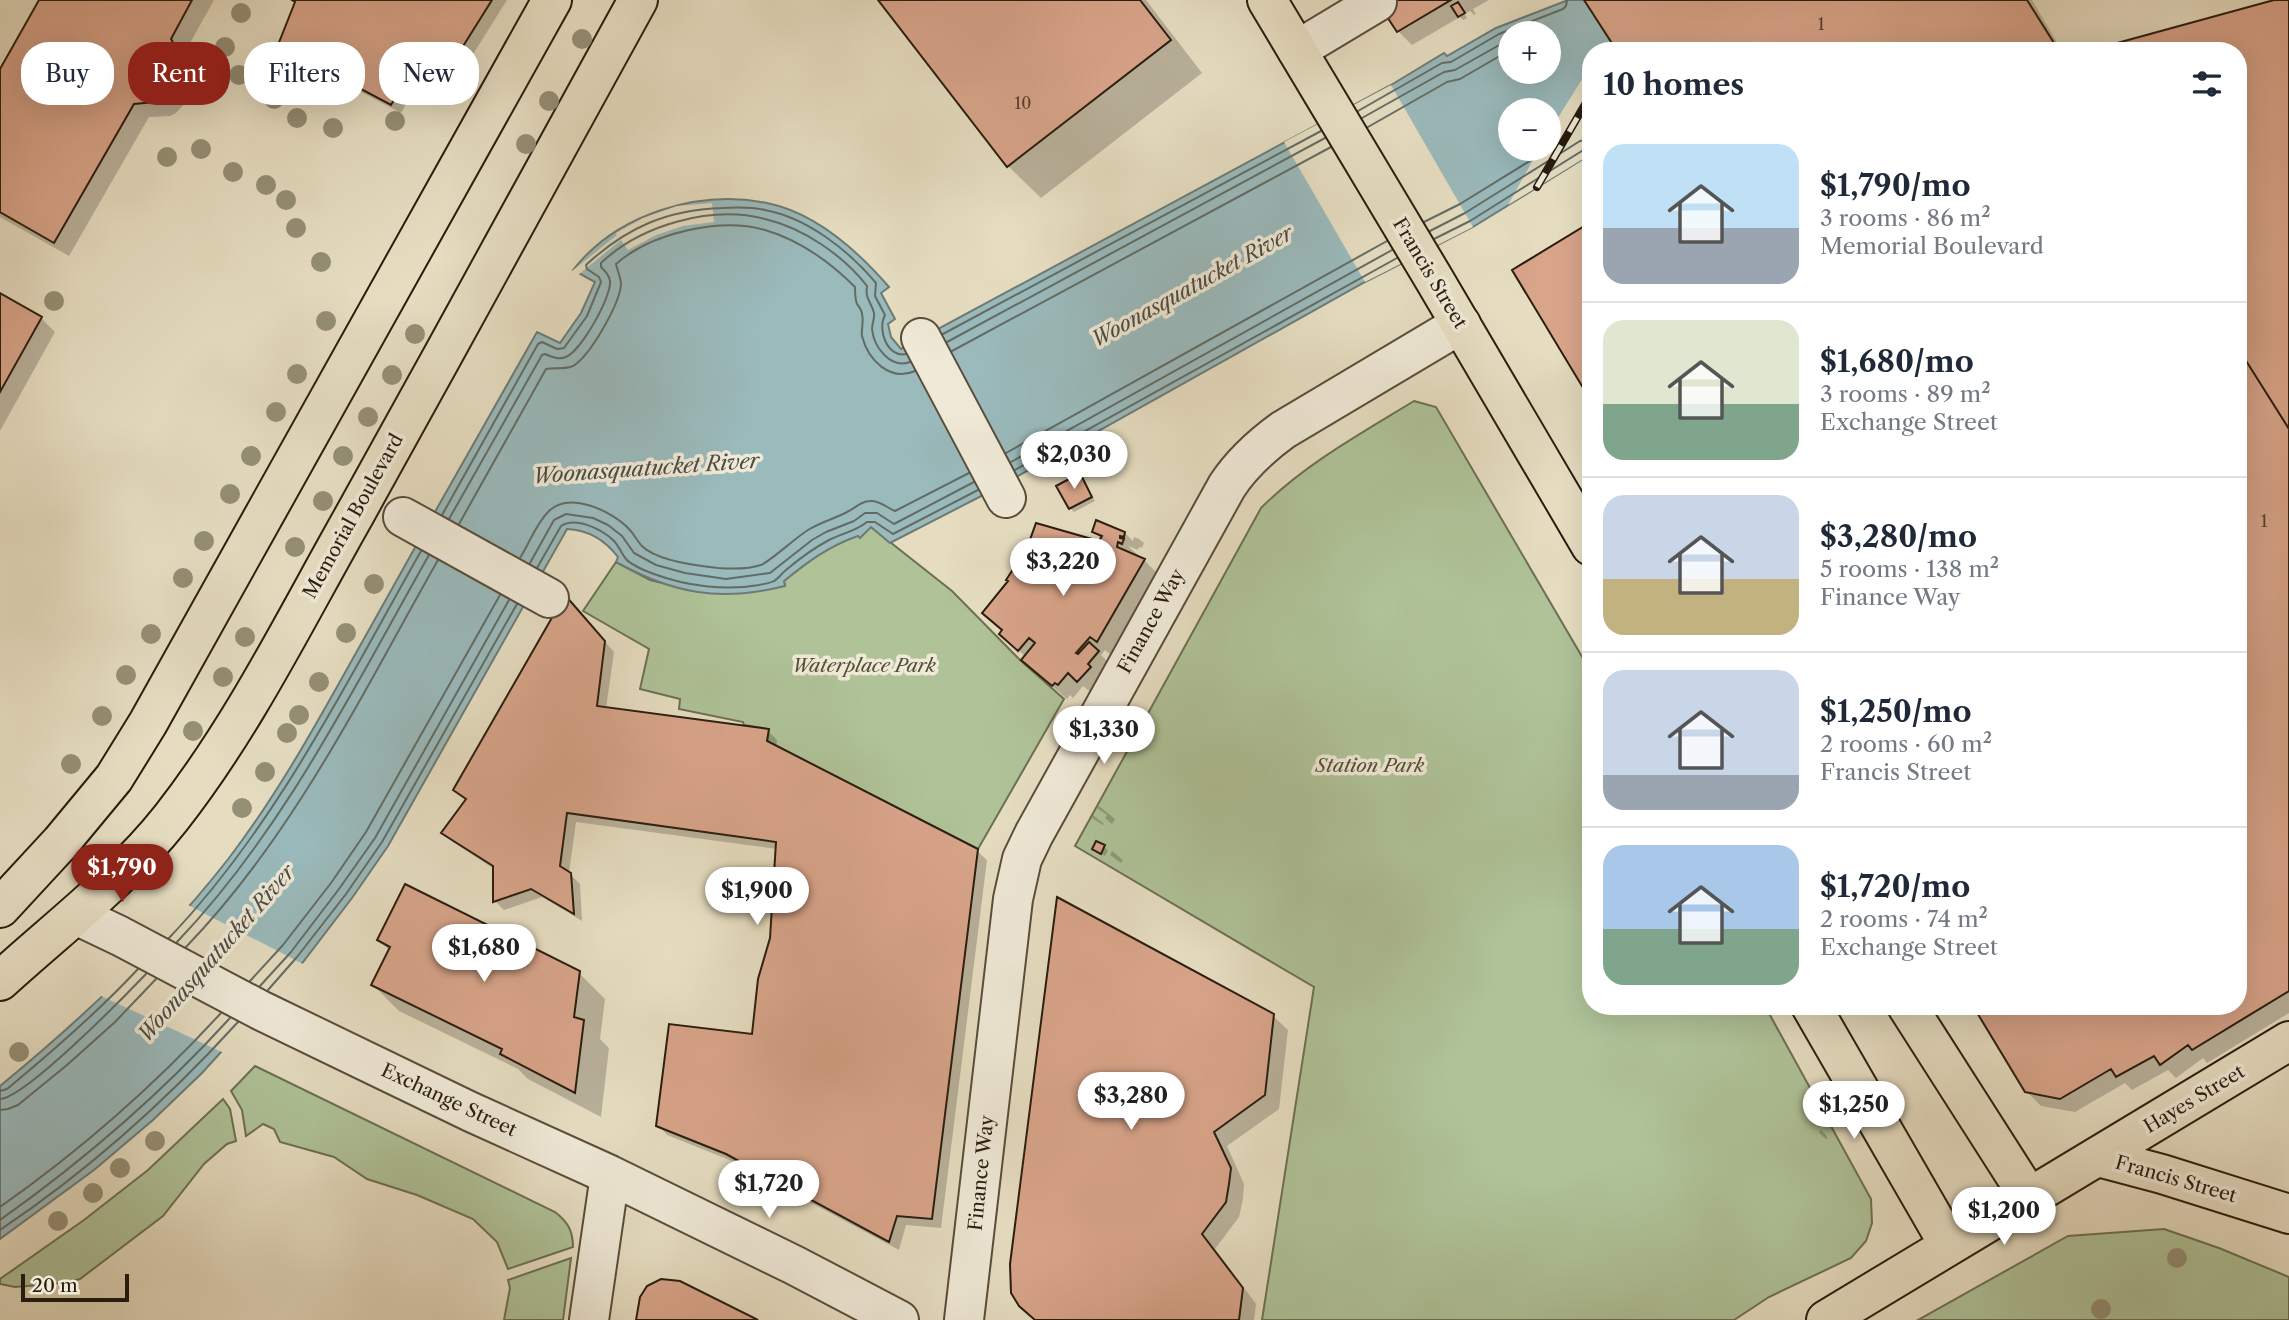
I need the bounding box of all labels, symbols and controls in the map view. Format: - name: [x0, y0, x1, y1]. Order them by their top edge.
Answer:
- house number: 1: [1818, 14, 1825, 34]
- map controls: [1498, 21, 1561, 161]
- button: +: [1498, 21, 1561, 84]
- chip: Buy: [21, 42, 114, 105]
- chip: Rent: [128, 42, 230, 105]
- chip: Filters: [244, 42, 365, 105]
- chip: New: [379, 42, 479, 105]
- icon: filters: [2188, 65, 2226, 103]
- text: 10 homes: [1603, 66, 1744, 103]
- house number: 10: [1015, 93, 1031, 113]
- button: −: [1498, 98, 1561, 161]
- text: $1,790/mo: [1820, 167, 1971, 204]
- icon: home: [1659, 172, 1743, 256]
- text: 3 rooms · 86 m²: [1820, 204, 1991, 232]
- street label: Francis Street: [1388, 213, 1472, 333]
- water label: Woonasquatucket River: [1087, 219, 1298, 352]
- text: Memorial Boulevard: [1820, 232, 2044, 260]
- text: $1,680/mo: [1820, 343, 1974, 380]
- icon: home: [1659, 348, 1743, 432]
- text: 3 rooms · 89 m²: [1820, 380, 1991, 408]
- text: Exchange Street: [1820, 408, 1998, 436]
- street label: Memorial Boulevard: [298, 429, 408, 602]
- pin: $2,030: [1017, 432, 1131, 491]
- text: $2,030: [1037, 440, 1111, 468]
- water label: Woonasquatucket River: [532, 448, 761, 488]
- house number: 1: [2261, 511, 2268, 531]
- text: $3,280/mo: [1820, 518, 1977, 555]
- icon: home: [1659, 523, 1743, 607]
- pin: $3,220: [1006, 538, 1120, 598]
- text: $3,220: [1026, 547, 1100, 575]
- text: 5 rooms · 138 m²: [1820, 555, 1999, 583]
- street label: Finance Way: [1113, 564, 1189, 677]
- text: Finance Way: [1820, 583, 1961, 611]
- park label: Waterplace Park: [792, 654, 936, 677]
- text: $1,250/mo: [1820, 693, 1972, 730]
- icon: home: [1659, 698, 1743, 782]
- pin: $1,330: [1047, 706, 1161, 766]
- text: $1,330: [1069, 715, 1139, 743]
- text: 2 rooms · 60 m²: [1820, 730, 1992, 758]
- park label: Station Park: [1315, 754, 1425, 777]
- text: Francis Street: [1820, 758, 1971, 786]
- pin: $1,790: [65, 844, 179, 904]
- text: $1,790: [87, 853, 157, 881]
- water label: Woonasquatucket River: [132, 858, 301, 1047]
- pin: $1,900: [700, 867, 814, 927]
- text: $1,720/mo: [1820, 868, 1970, 905]
- icon: home: [1659, 873, 1743, 957]
- text: $1,900: [721, 876, 793, 904]
- text: 2 rooms · 74 m²: [1820, 905, 1988, 933]
- pin: $1,680: [427, 925, 541, 984]
- text: $1,680: [448, 933, 520, 961]
- text: Exchange Street: [1820, 933, 1998, 961]
- street label: Exchange Street: [378, 1059, 521, 1142]
- street label: Hayes Street: [2139, 1060, 2249, 1138]
- pin: $3,280: [1074, 1072, 1188, 1132]
- text: $3,280: [1094, 1081, 1168, 1109]
- pin: $1,250: [1797, 1082, 1911, 1141]
- text: $1,250: [1819, 1090, 1889, 1118]
- street label: Finance Way: [963, 1114, 999, 1232]
- street label: Francis Street: [2113, 1151, 2240, 1207]
- pin: $1,720: [712, 1160, 826, 1220]
- text: $1,720: [734, 1169, 804, 1197]
- pin: $1,200: [1947, 1188, 2061, 1247]
- text: $1,200: [1968, 1196, 2040, 1224]
- scale bar: [21, 1271, 130, 1303]
- text: 20 m: [32, 1274, 78, 1297]

